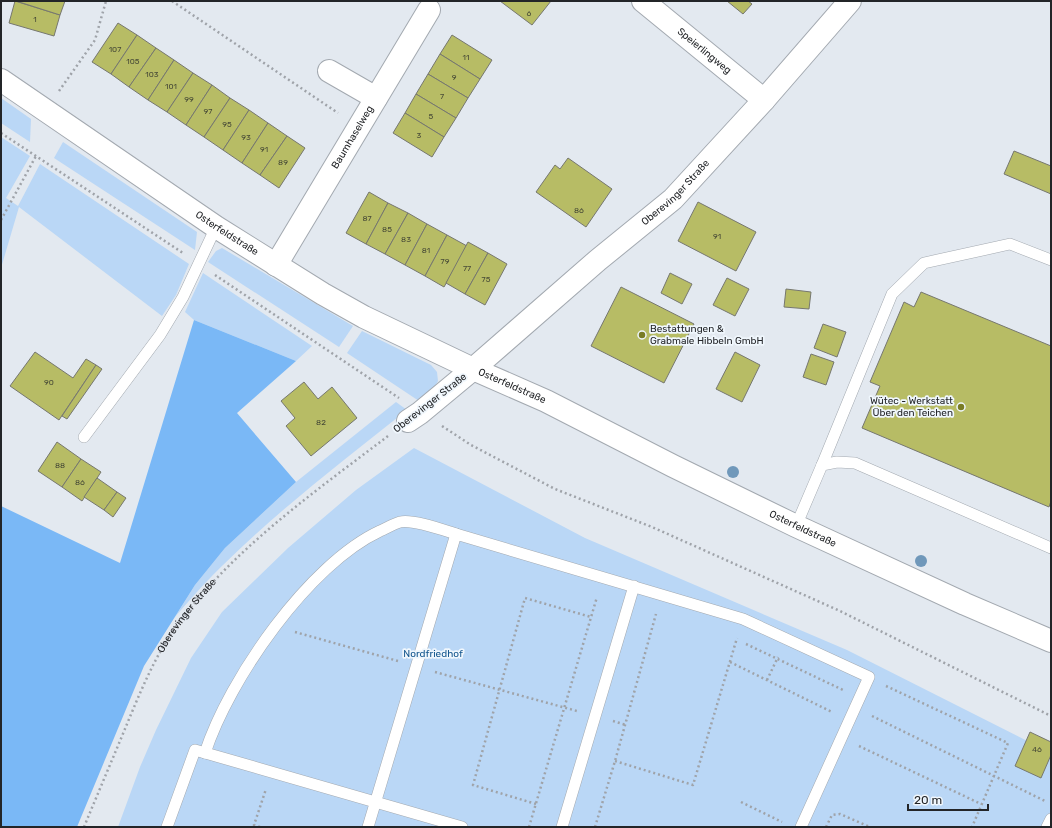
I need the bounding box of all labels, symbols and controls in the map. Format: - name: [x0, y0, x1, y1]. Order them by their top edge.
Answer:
- house number: 6: [527, 9, 532, 18]
- house number: 1: [33, 15, 37, 24]
- street label: Speierlingweg: [675, 25, 734, 77]
- house number: 107: [109, 45, 121, 54]
- house number: 11: [463, 53, 469, 62]
- house number: 105: [126, 57, 140, 66]
- house number: 103: [145, 70, 159, 79]
- house number: 9: [452, 73, 457, 82]
- house number: 101: [165, 82, 177, 91]
- house number: 7: [440, 92, 444, 101]
- house number: 99: [184, 95, 194, 104]
- street label: Baumhaselweg: [329, 104, 376, 171]
- house number: 97: [204, 107, 212, 116]
- house number: 5: [429, 112, 434, 121]
- house number: 95: [222, 120, 232, 129]
- house number: 3: [417, 131, 422, 140]
- house number: 93: [241, 133, 251, 142]
- house number: 91: [260, 145, 268, 154]
- street label: Oberevinger Straße: [639, 157, 712, 228]
- house number: 89: [278, 158, 288, 167]
- house number: 86: [574, 206, 584, 215]
- street label: Osterfeldstraße: [193, 209, 261, 258]
- house number: 87: [362, 214, 372, 223]
- house number: 85: [382, 225, 392, 234]
- house number: 91: [713, 232, 721, 241]
- house number: 83: [401, 235, 411, 244]
- house number: 81: [422, 246, 430, 255]
- house number: 79: [441, 257, 450, 266]
- house number: 77: [463, 264, 471, 273]
- house number: 75: [482, 275, 491, 284]
- place label: Bestattungen & Grabmale Hibbeln GmbH: [650, 323, 764, 347]
- marker: Bestattungen & Grabmale Hibbeln GmbH: [637, 330, 647, 340]
- street label: Osterfeldstraße: [476, 366, 548, 406]
- street label: Oberevinger Straße: [391, 370, 469, 435]
- house number: 90: [44, 378, 54, 387]
- place label: Wütec - Werkstatt Über den Teichen: [870, 395, 953, 419]
- marker: Wütec - Werkstatt Über den Teichen: [956, 402, 966, 412]
- house number: 82: [316, 418, 326, 427]
- house number: 88: [55, 461, 65, 470]
- house number: 86: [75, 478, 85, 487]
- street label: Osterfeldstraße: [767, 508, 839, 550]
- street label: Oberevinger Straße: [155, 576, 219, 655]
- park label: Nordfriedhof: [403, 648, 463, 660]
- house number: 46: [1032, 745, 1042, 754]
- scale bar: [908, 786, 988, 812]
- text: 20 m: [914, 793, 942, 807]

